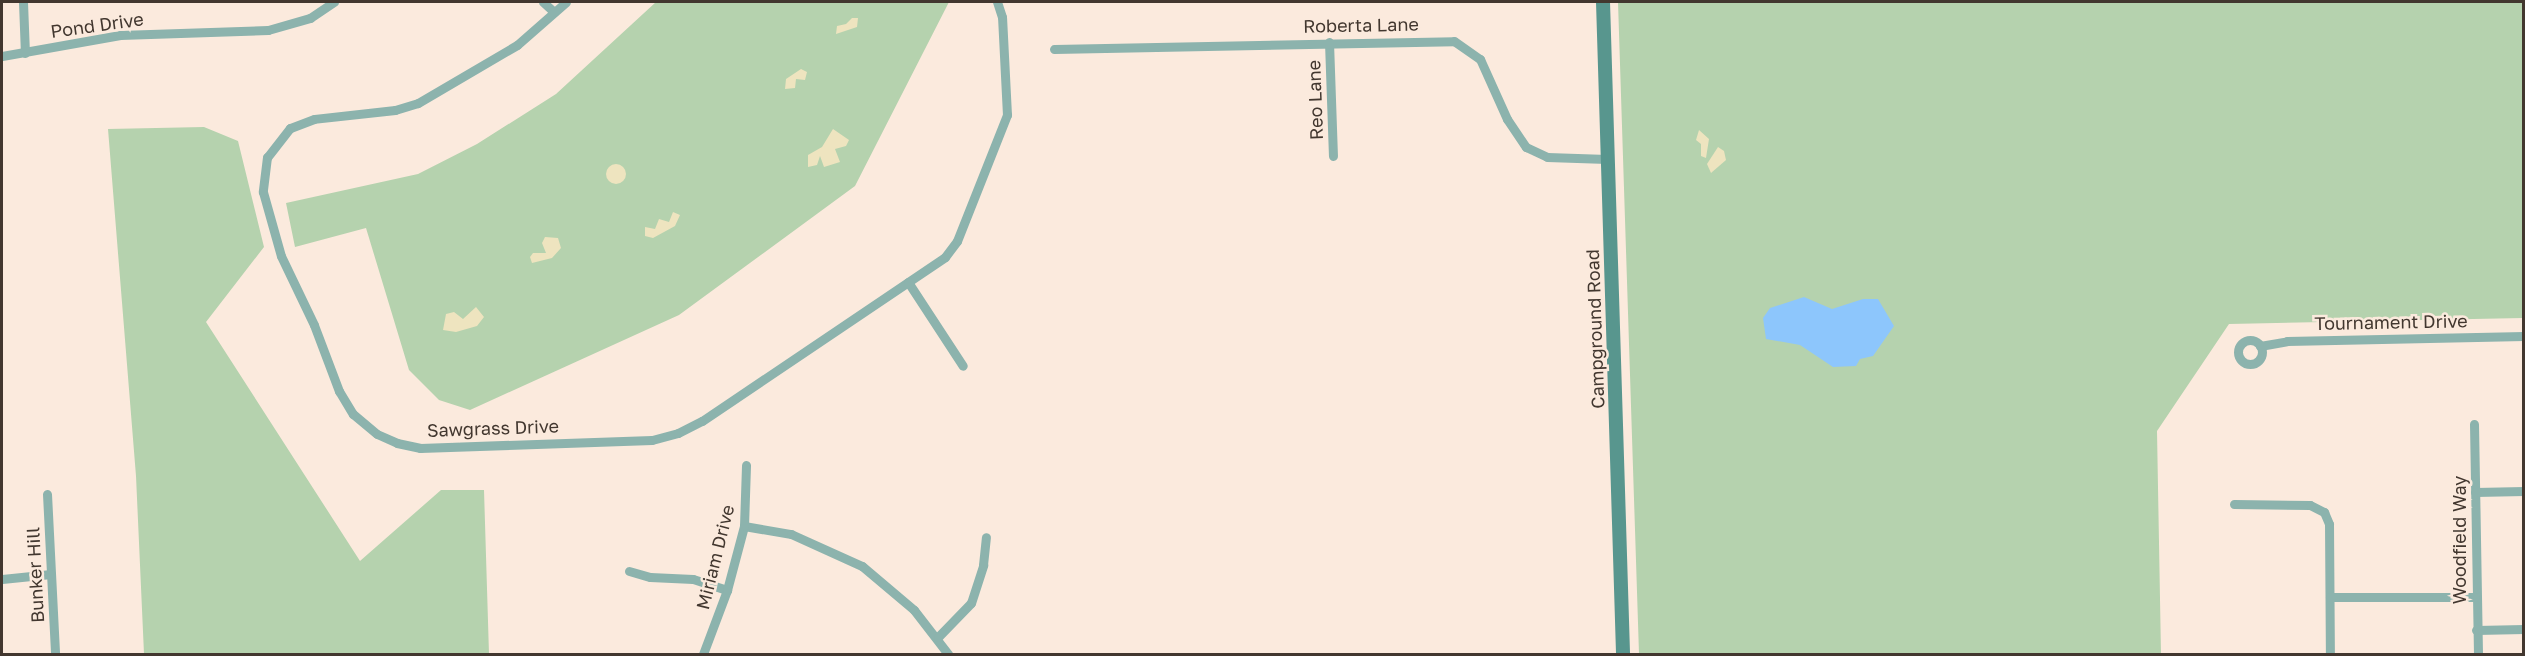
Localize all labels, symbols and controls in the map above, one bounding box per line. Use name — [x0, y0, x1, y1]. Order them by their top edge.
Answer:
street label: Pond Drive — [49, 8, 145, 42]
street label: Roberta Lane — [1303, 13, 1419, 37]
street label: Reo Lane — [1303, 60, 1327, 140]
street label: Campground Road — [1581, 249, 1609, 409]
street label: Tournament Drive — [2314, 310, 2468, 334]
street label: Sawgrass Drive — [427, 415, 559, 441]
street label: Woodfield Way — [2448, 476, 2470, 604]
street label: Miriam Drive — [692, 502, 738, 612]
street label: Bunker Hill — [22, 527, 48, 623]

